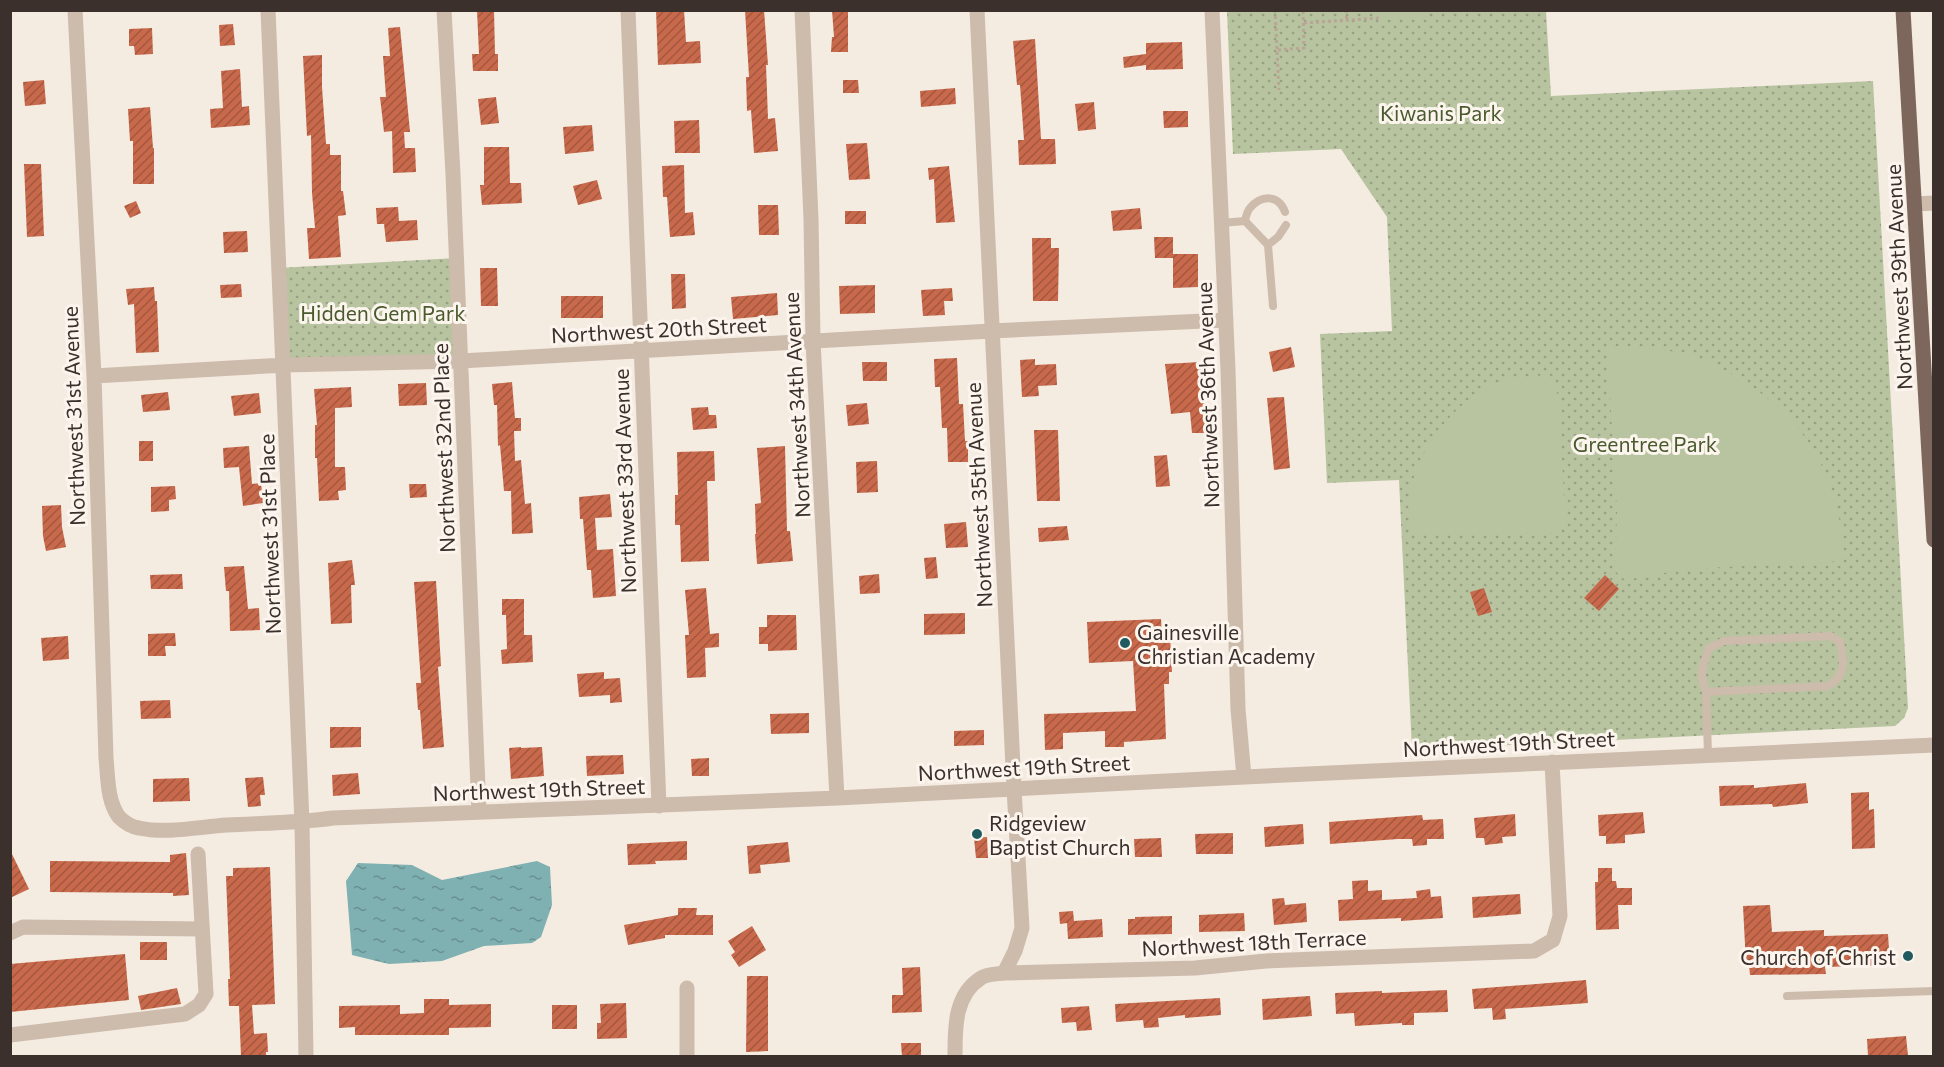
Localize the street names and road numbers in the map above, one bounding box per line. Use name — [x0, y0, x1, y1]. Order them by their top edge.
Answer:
street label: Northwest 39th Avenue — [1880, 163, 1916, 391]
street label: Northwest 36th Avenue — [1191, 282, 1223, 508]
street label: Northwest 34th Avenue — [778, 291, 814, 519]
street label: Northwest 31st Avenue — [57, 306, 89, 526]
street label: Northwest 20th Street — [550, 311, 768, 347]
street label: Northwest 32nd Place — [427, 343, 459, 553]
street label: Northwest 33rd Avenue — [608, 368, 640, 594]
street label: Northwest 35th Avenue — [960, 382, 996, 608]
street label: Northwest 31st Place — [253, 433, 285, 635]
street label: Northwest 19th Street — [1402, 725, 1616, 761]
street label: Northwest 19th Street — [917, 749, 1131, 785]
street label: Northwest 19th Street — [432, 773, 646, 805]
street label: Northwest 18th Terrace — [1141, 924, 1367, 960]

